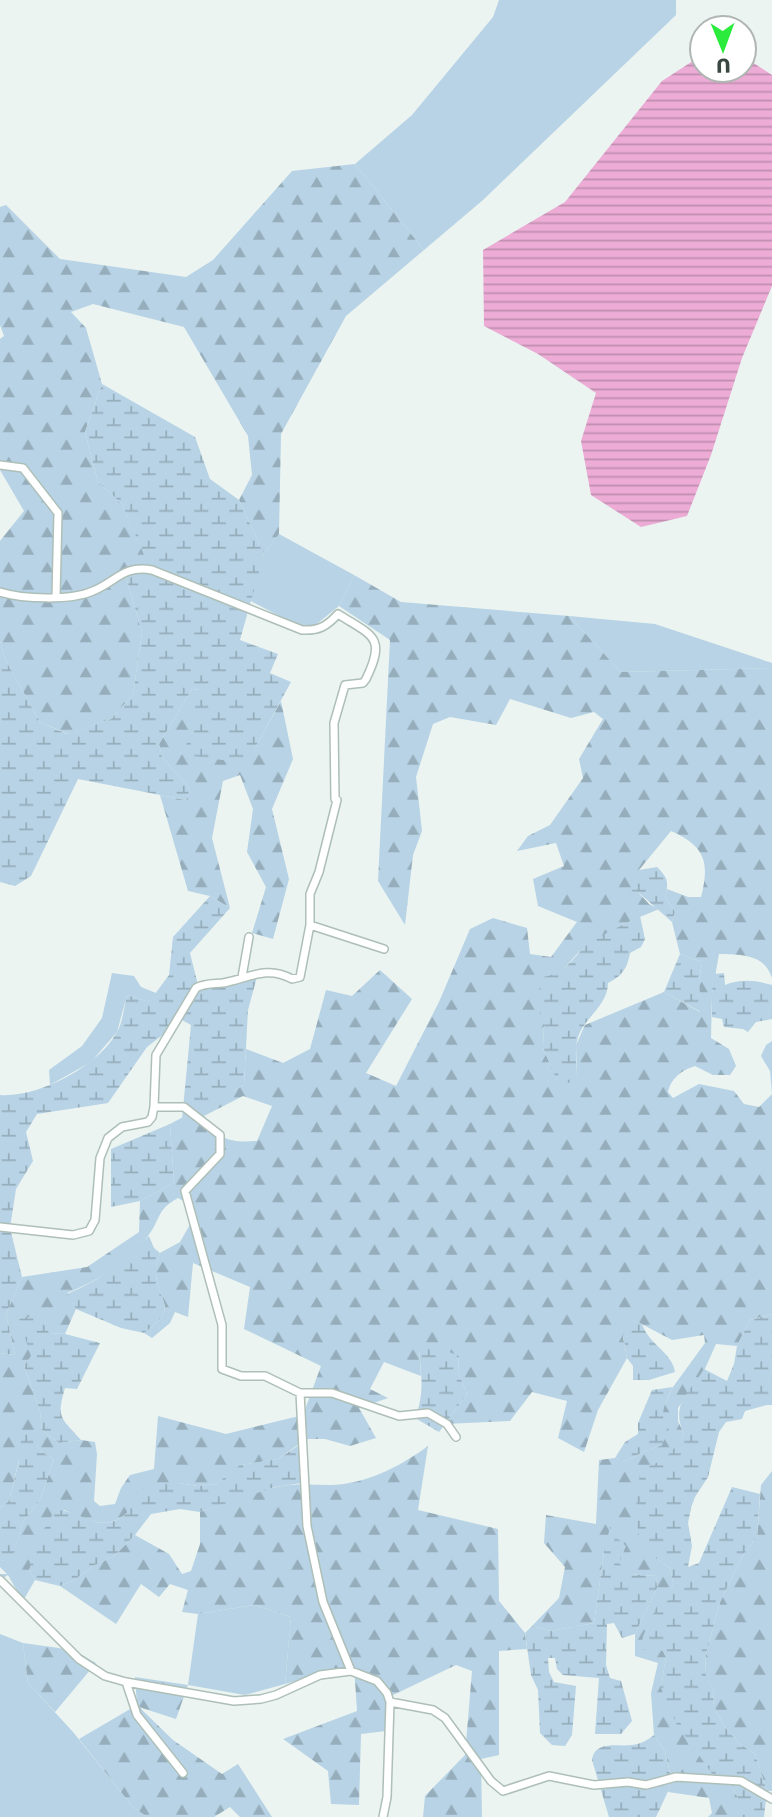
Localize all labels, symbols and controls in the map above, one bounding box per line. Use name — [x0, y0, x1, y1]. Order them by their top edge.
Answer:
north arrow — [688, 14, 758, 84]
text: U — [715, 55, 731, 77]

